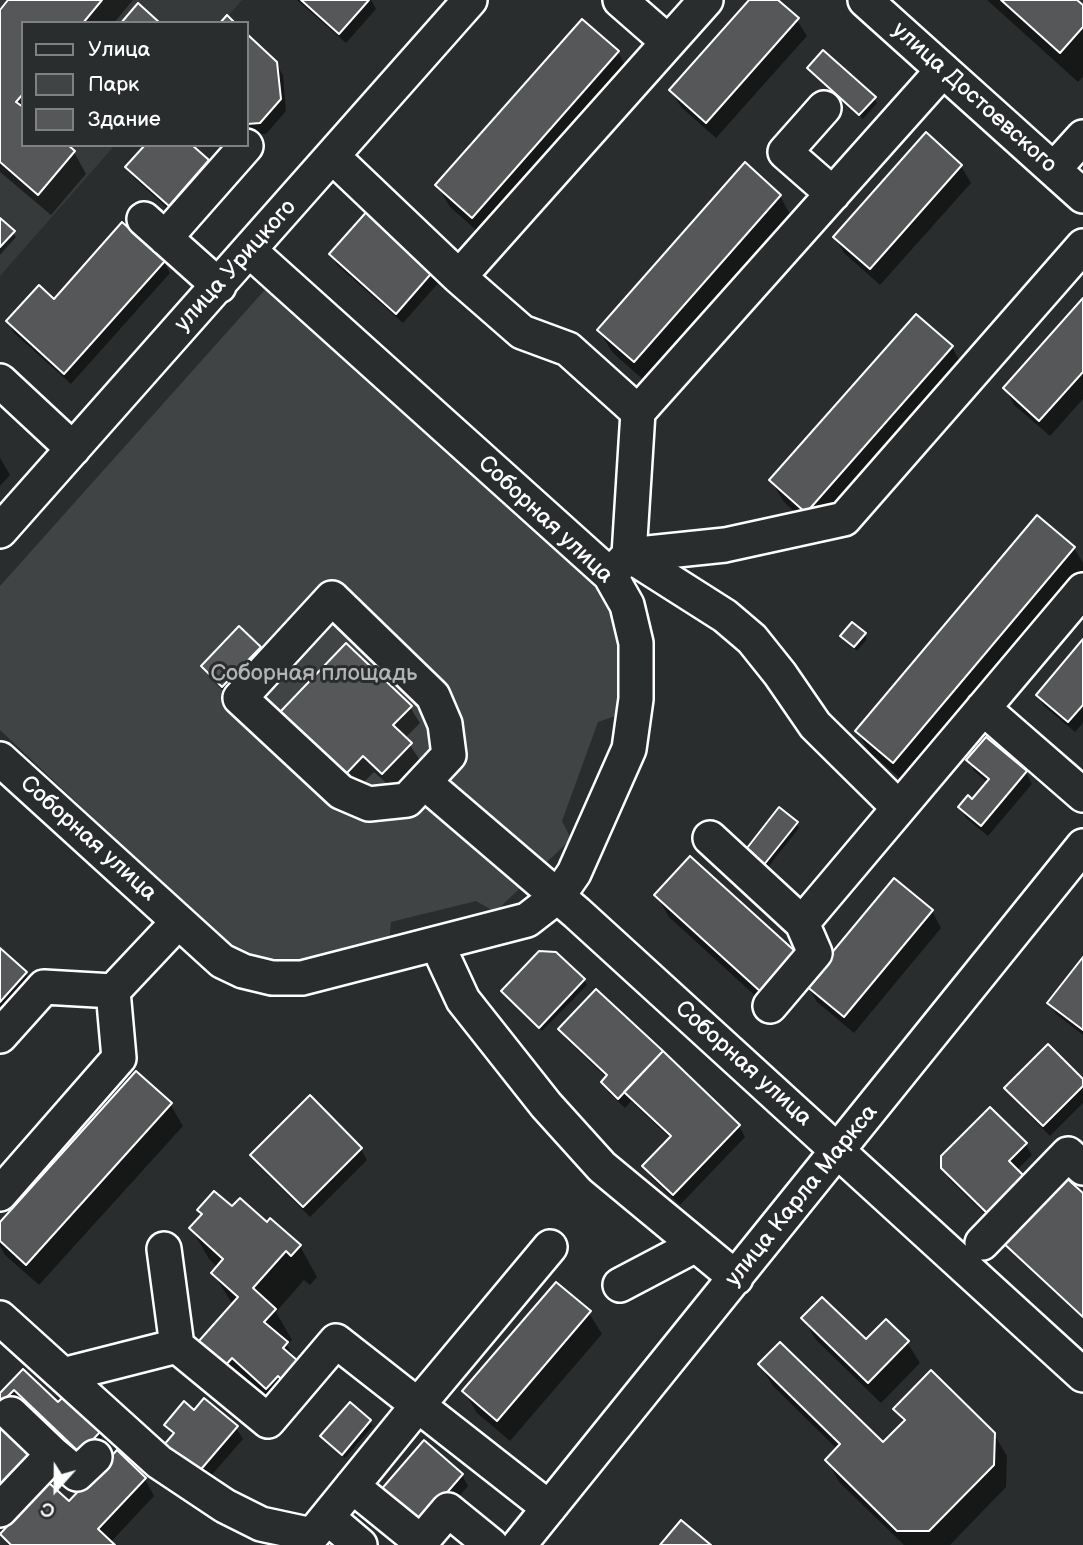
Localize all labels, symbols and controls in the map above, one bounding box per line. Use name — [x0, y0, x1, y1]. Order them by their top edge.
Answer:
street label: улица Достоевского — [886, 17, 1062, 179]
legend — [21, 21, 248, 147]
text: Улица — [88, 37, 150, 62]
text: Парк — [88, 72, 139, 97]
text: Здание — [88, 107, 161, 132]
street label: улица Урицкого — [169, 194, 303, 338]
street label: Соборная улица — [472, 450, 618, 590]
park label: Соборная площадь — [211, 660, 417, 688]
street label: Соборная улица — [14, 770, 162, 908]
street label: Соборная улица — [669, 995, 817, 1133]
street label: улица Карла Маркса — [720, 1099, 884, 1293]
north arrow — [21, 1454, 91, 1524]
text: С — [38, 1496, 59, 1522]

